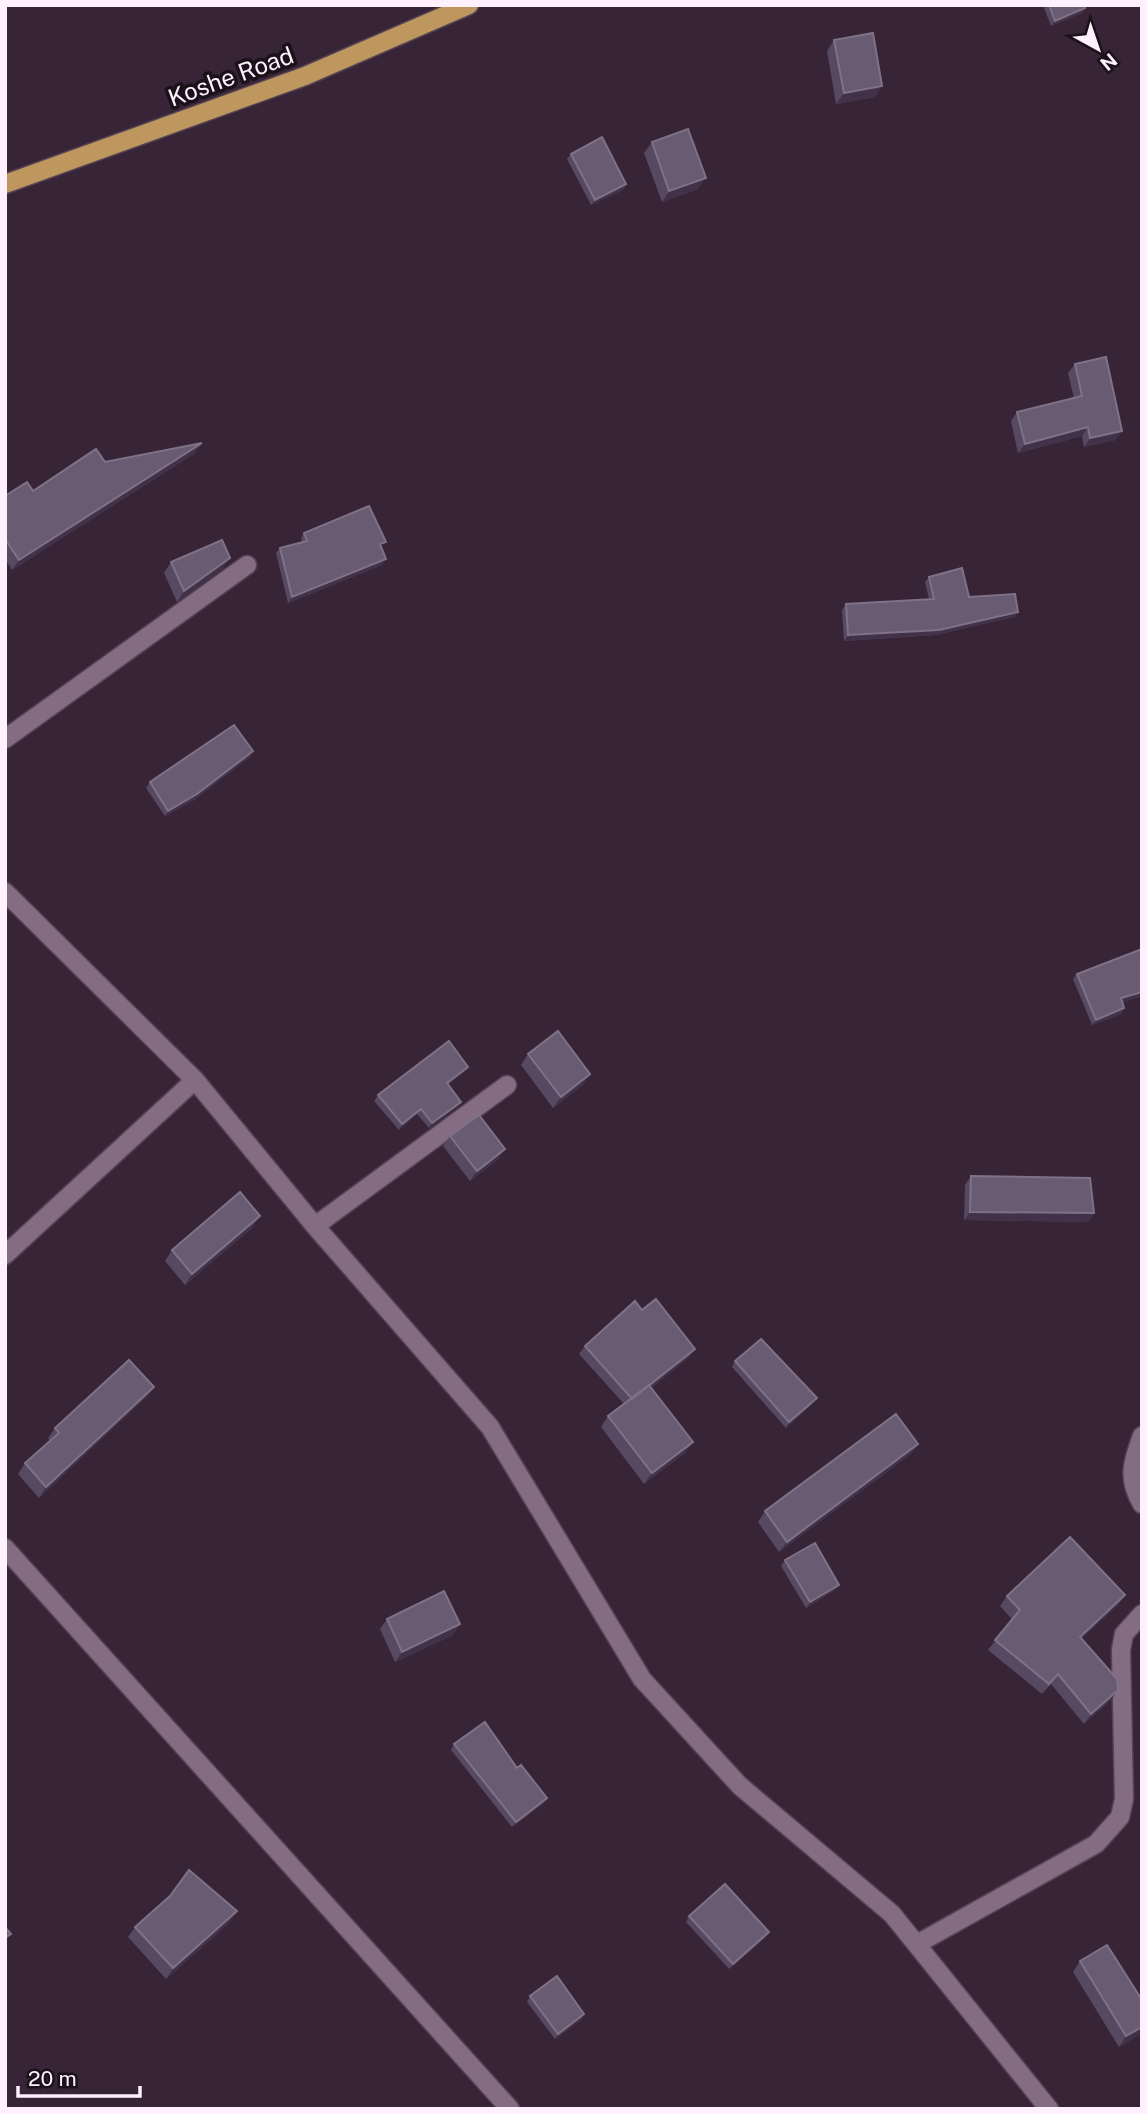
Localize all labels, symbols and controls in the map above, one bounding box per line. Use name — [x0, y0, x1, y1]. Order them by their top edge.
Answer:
north arrow — [1063, 14, 1133, 84]
street label: Koshe Road — [164, 40, 297, 112]
text: N — [1096, 49, 1122, 75]
scale bar — [18, 2054, 140, 2098]
text: 20 m — [28, 2066, 77, 2091]

